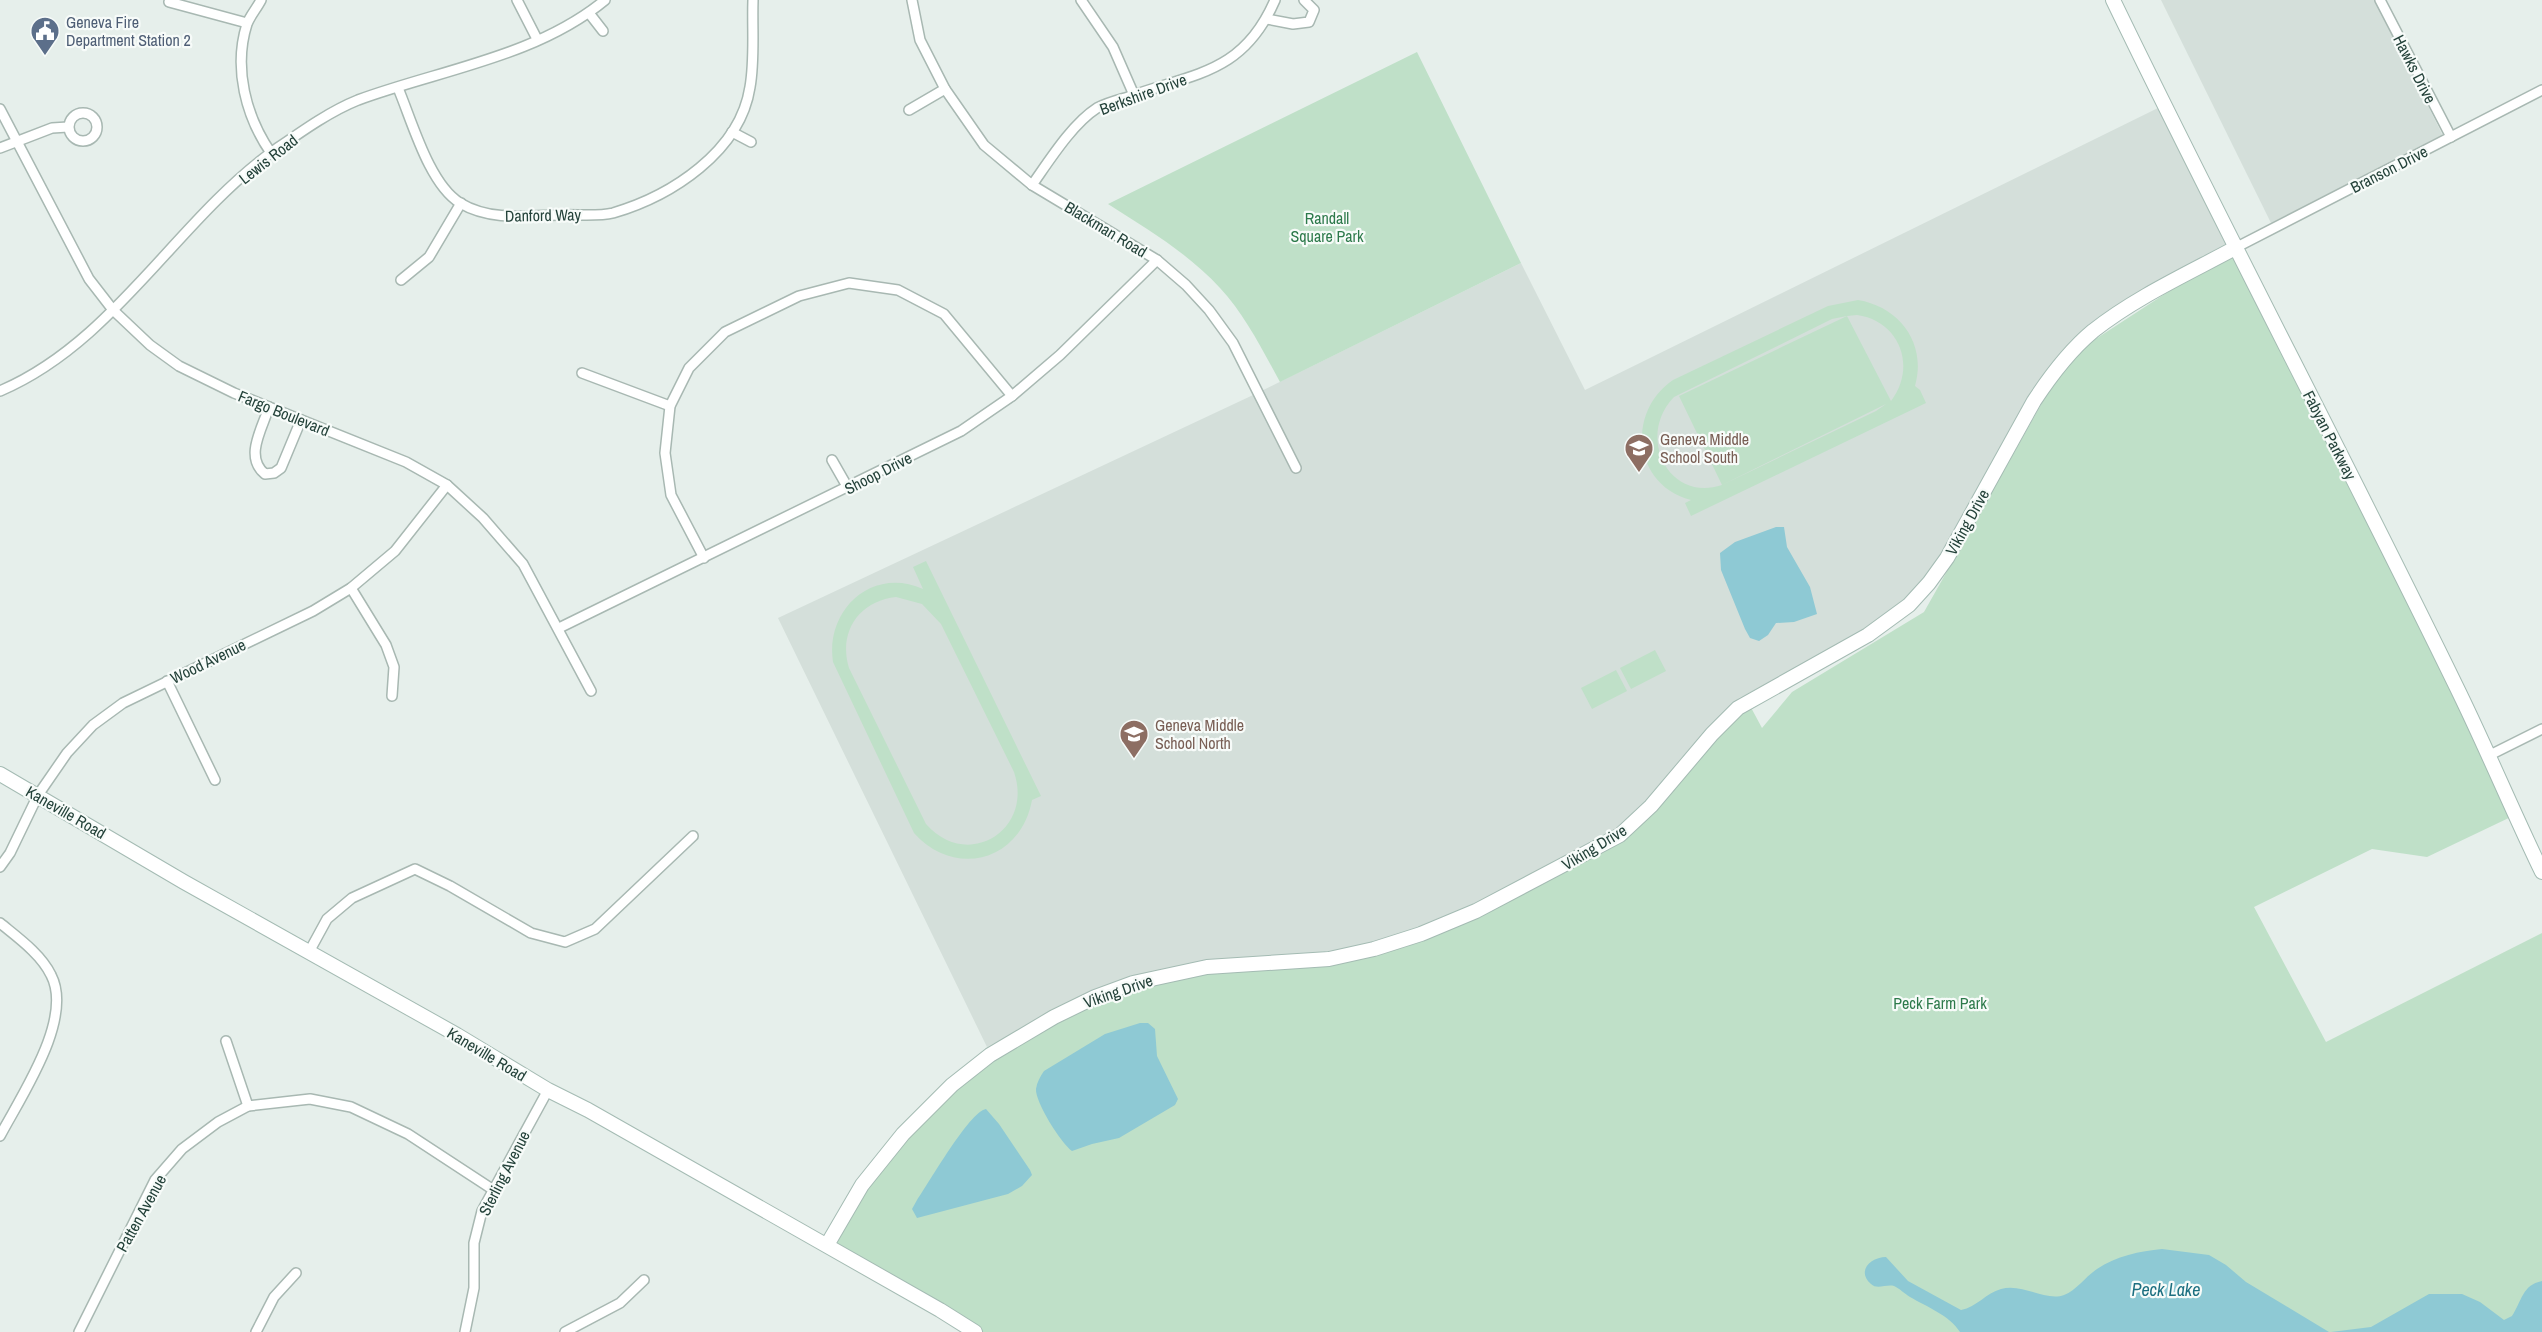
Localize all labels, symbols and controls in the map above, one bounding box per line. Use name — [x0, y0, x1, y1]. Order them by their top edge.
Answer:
place label: Geneva Fire Department Station 2 — [66, 11, 191, 51]
public building icon: Geneva Fire Department Station 2 — [29, 15, 61, 57]
street label: Hawks Drive — [2388, 31, 2442, 107]
street label: Berkshire Drive — [1096, 68, 1190, 120]
street label: Lewis Road — [234, 129, 302, 189]
street label: Branson Drive — [2347, 140, 2431, 198]
street label: Blackman Road — [1061, 196, 1151, 262]
street label: Danford Way — [505, 203, 582, 227]
park label: Randall Square Park — [1291, 207, 1364, 247]
street label: Fargo Boulevard — [235, 385, 333, 441]
street label: Fabyan Parkway — [2298, 387, 2362, 484]
place label: Geneva Middle School South — [1660, 428, 1749, 468]
school or university icon: Geneva Middle School South — [1623, 432, 1655, 474]
street label: Shoop Drive — [841, 447, 915, 499]
street label: Viking Drive — [1940, 485, 1994, 559]
street label: Wood Avenue — [167, 633, 249, 689]
place label: Geneva Middle School North — [1155, 714, 1244, 754]
school or university icon: Geneva Middle School North — [1118, 718, 1150, 760]
street label: Kaneville Road — [22, 780, 110, 844]
street label: Viking Drive — [1557, 819, 1631, 875]
street label: Viking Drive — [1080, 969, 1156, 1013]
park label: Peck Farm Park — [1893, 992, 1987, 1014]
street label: Kaneville Road — [443, 1022, 531, 1086]
street label: Sterling Avenue — [473, 1127, 535, 1219]
street label: Patten Avenue — [111, 1170, 171, 1256]
water label: Peck Lake — [2132, 1277, 2200, 1302]

